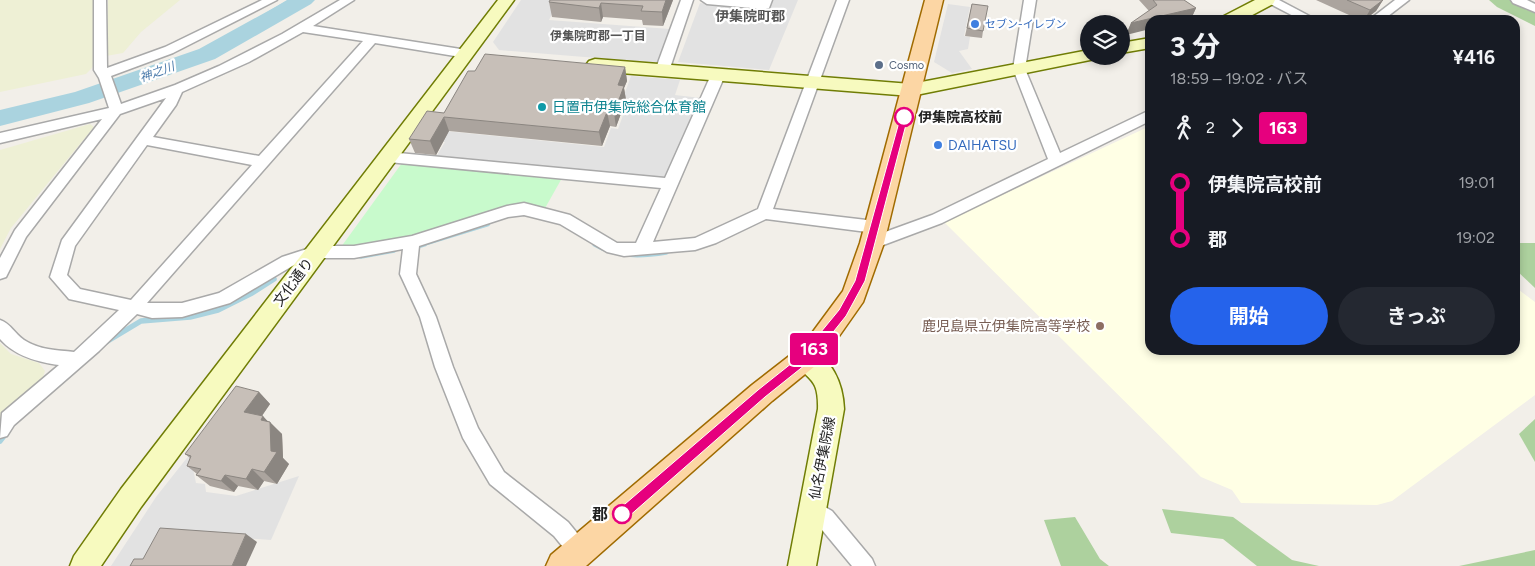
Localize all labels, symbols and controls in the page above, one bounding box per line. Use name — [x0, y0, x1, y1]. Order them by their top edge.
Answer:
district label: 伊集院町郡 — [715, 8, 785, 25]
map controls — [1080, 15, 1130, 65]
button: layers — [1080, 15, 1130, 65]
marker: セブン-イレブン — [969, 18, 981, 30]
place label: セブン-イレブン — [985, 18, 1067, 31]
district label: 伊集院町郡一丁目 — [550, 29, 646, 43]
text: 3 分 — [1170, 29, 1220, 63]
text: ¥416 — [1453, 46, 1495, 69]
water label: 神之川 — [138, 59, 178, 85]
marker: Cosmo — [873, 59, 885, 71]
place label: Cosmo — [889, 59, 924, 72]
text: 18:59 – 19:02 · バス — [1170, 69, 1308, 88]
place label: 日置市伊集院総合体育館 — [552, 99, 706, 116]
marker: 日置市伊集院総合体育館 — [536, 101, 548, 113]
marker: 伊集院高校前 — [894, 107, 914, 127]
place label: 伊集院高校前 — [918, 109, 1002, 126]
icon: walk — [1170, 114, 1198, 142]
icon: forward — [1223, 114, 1251, 142]
text: 163 — [1269, 117, 1297, 139]
text: 2 — [1206, 118, 1215, 137]
place label: DAIHATSU — [948, 137, 1017, 154]
marker: DAIHATSU — [932, 139, 944, 151]
text: 伊集院高校前 — [1208, 173, 1322, 196]
text: 19:01 — [1458, 173, 1495, 192]
text: 郡 — [1208, 228, 1227, 251]
text: 19:02 — [1456, 228, 1495, 247]
street label: 文化通り — [270, 255, 317, 310]
button: 開始 — [1170, 287, 1328, 345]
button: きっぷ — [1338, 287, 1495, 345]
place label: 鹿児島県立伊集院高等学校 — [922, 318, 1090, 335]
marker: 鹿児島県立伊集院高等学校 — [1094, 320, 1106, 332]
line badge: 163 — [785, 333, 843, 365]
text: 163 — [800, 338, 828, 360]
street label: 仙名伊集院線 — [806, 415, 839, 501]
marker: 郡 — [612, 504, 632, 524]
place label: 郡 — [592, 505, 608, 524]

